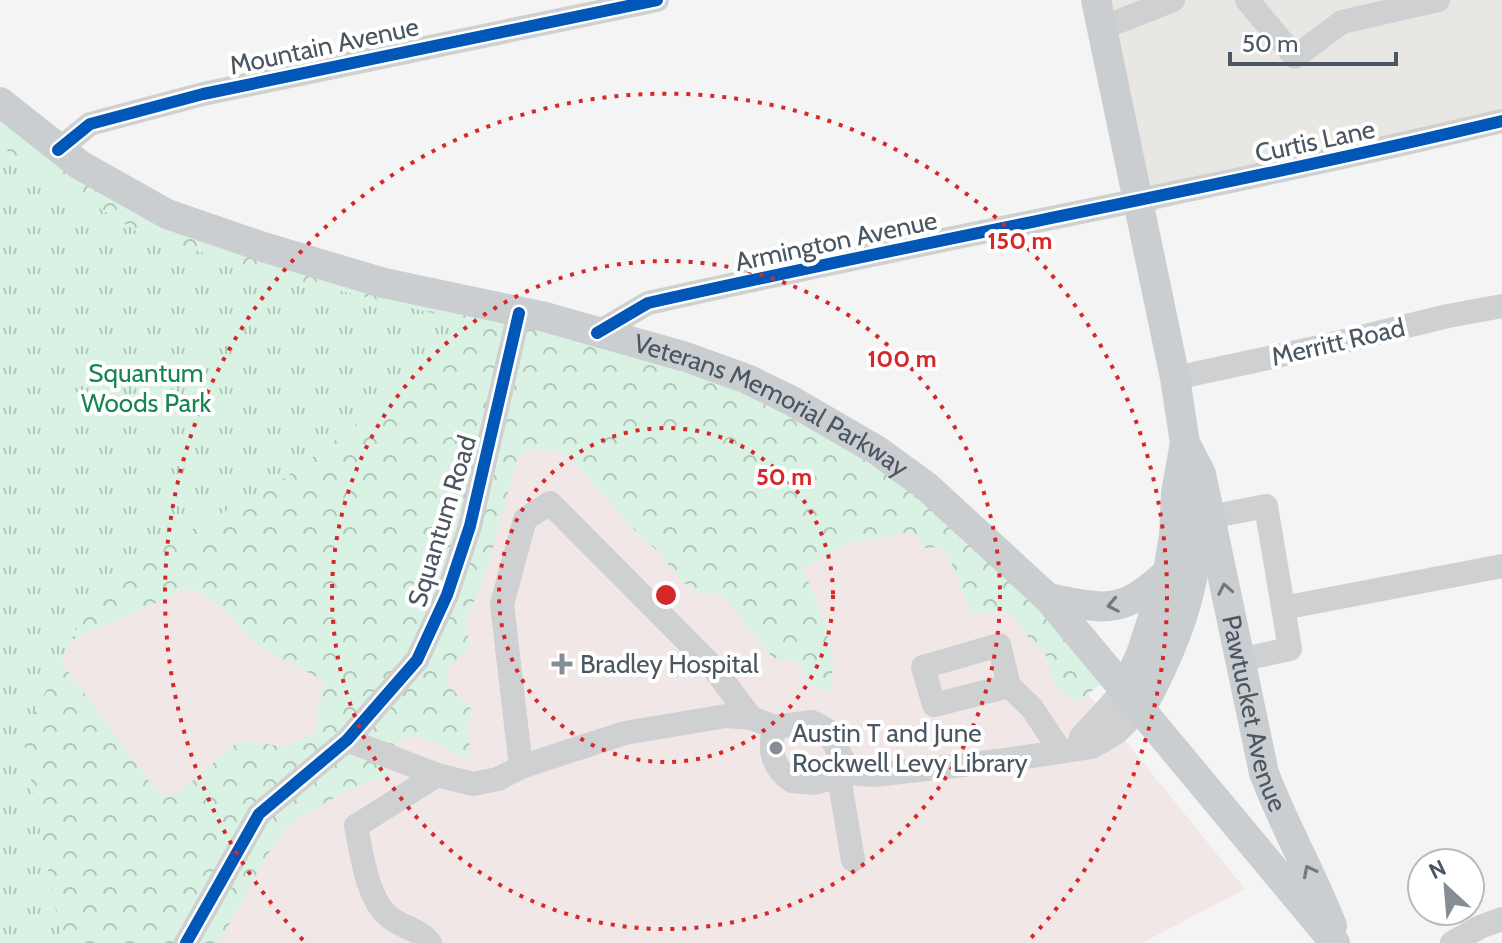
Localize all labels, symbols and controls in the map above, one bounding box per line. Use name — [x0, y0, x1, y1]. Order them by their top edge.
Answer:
street label: Mountain Avenue — [226, 10, 422, 82]
scale bar — [1230, 16, 1396, 66]
text: 50 m — [1242, 29, 1298, 58]
street label: Curtis Lane — [1252, 113, 1378, 169]
street label: Armington Avenue — [732, 204, 940, 278]
text: 150 m — [988, 226, 1052, 255]
street label: Merritt Road — [1268, 311, 1408, 373]
street label: Veterans Memorial Parkway — [630, 327, 915, 484]
text: 100 m — [867, 344, 937, 373]
park label: Squantum Woods Park — [81, 357, 211, 419]
street label: Squantum Road — [401, 431, 483, 611]
text: 50 m — [756, 462, 812, 491]
centre of rings — [652, 581, 680, 609]
one-way arrow — [1218, 582, 1235, 595]
one-way arrow — [1106, 596, 1119, 613]
street label: Pawtucket Avenue — [1215, 612, 1294, 817]
place label: Bradley Hospital — [580, 648, 759, 680]
marker: Bradley Hospital — [551, 653, 573, 675]
place label: Austin T and June Rockwell Levy Library — [792, 717, 1028, 779]
marker: Austin T and June Rockwell Levy Library — [767, 739, 785, 757]
north arrow — [1406, 847, 1486, 927]
text: N — [1425, 854, 1450, 885]
one-way arrow — [1303, 865, 1318, 879]

